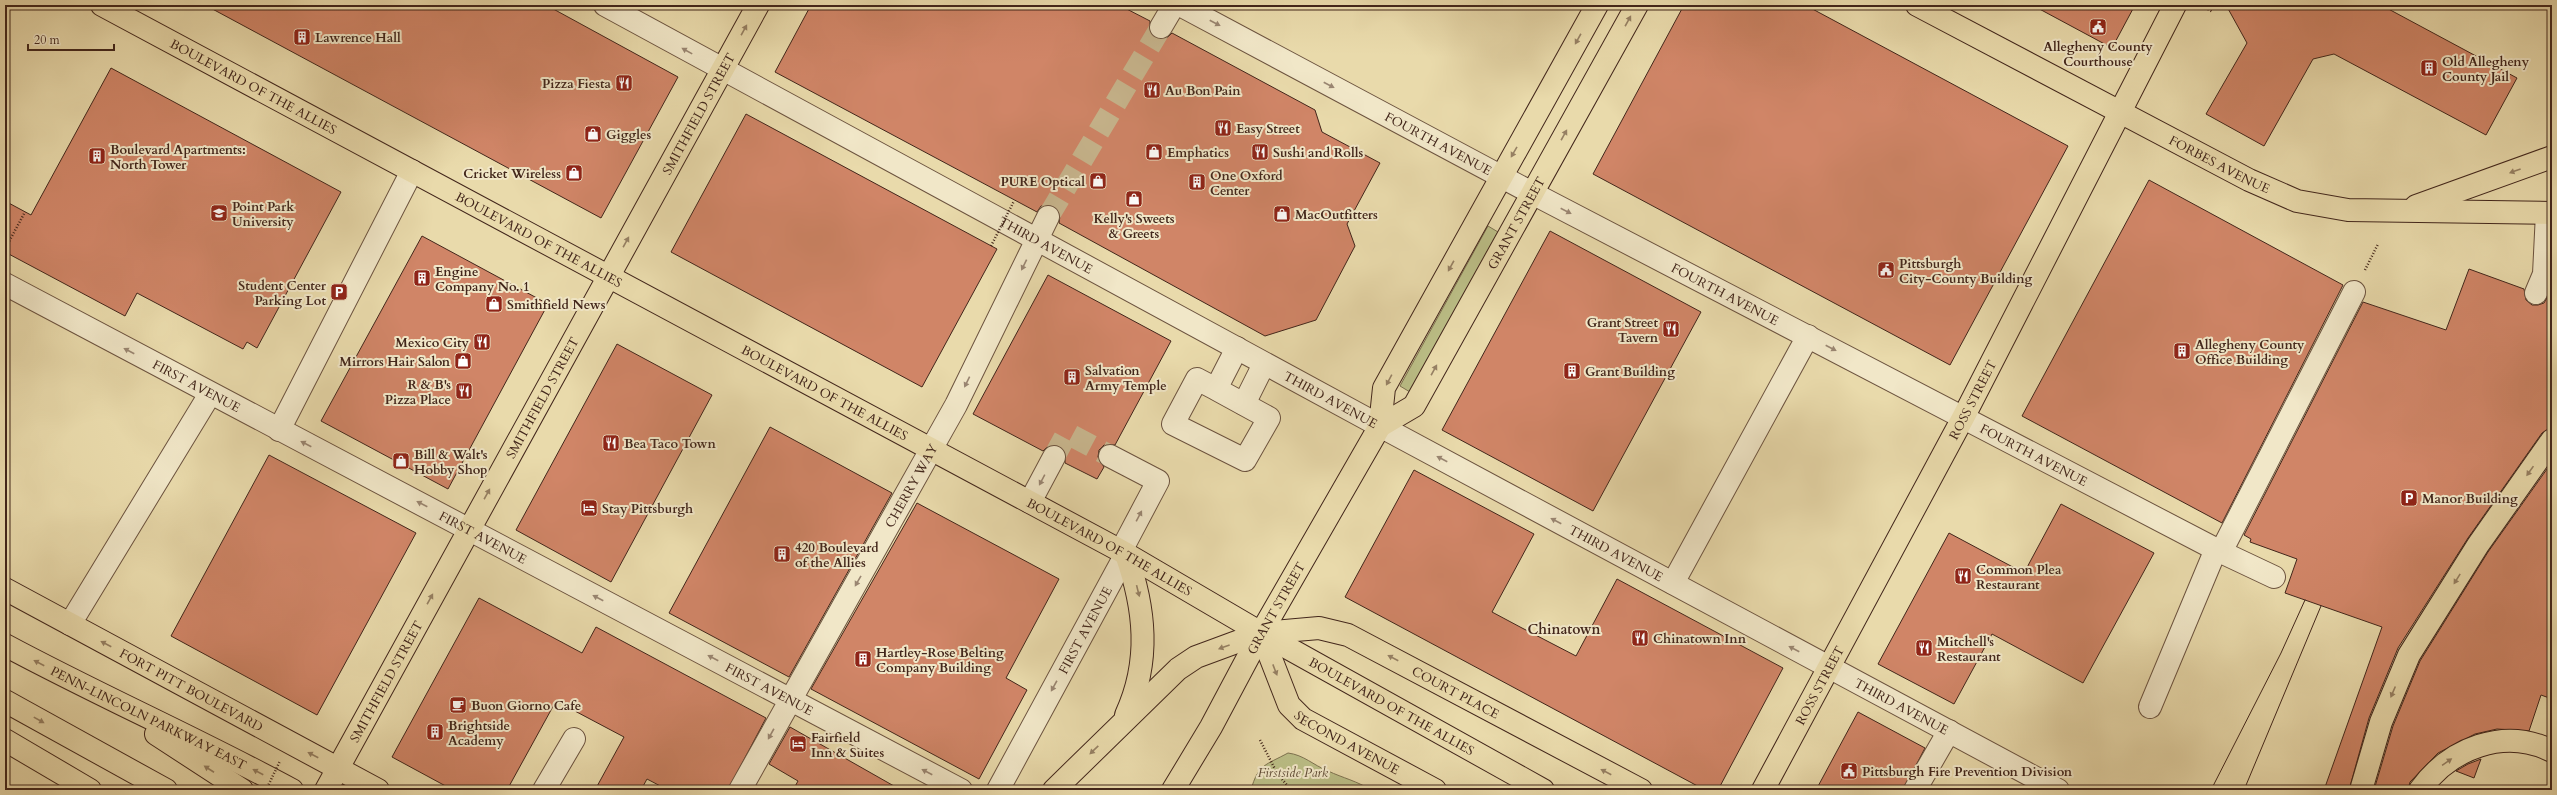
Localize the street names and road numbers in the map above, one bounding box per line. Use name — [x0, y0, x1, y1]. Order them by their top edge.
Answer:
street label: BOULEVARD OF THE ALLIES — [167, 35, 340, 139]
street label: SMITHFIELD STREET — [658, 50, 740, 178]
street label: FOURTH AVENUE — [1381, 108, 1495, 180]
street label: FORBES AVENUE — [2166, 131, 2273, 198]
street label: GRANT STREET — [1484, 173, 1550, 273]
street label: BOULEVARD OF THE ALLIES — [452, 188, 625, 292]
street label: THIRD AVENUE — [995, 213, 1096, 278]
street label: FOURTH AVENUE — [1668, 259, 1782, 330]
street label: SMITHFIELD STREET — [502, 334, 584, 462]
street label: BOULEVARD OF THE ALLIES — [738, 341, 911, 445]
street label: FIRST AVENUE — [149, 356, 243, 417]
street label: ROSS STREET — [1945, 357, 2001, 443]
street label: THIRD AVENUE — [1280, 367, 1381, 433]
street label: FOURTH AVENUE — [1977, 420, 2090, 491]
street label: CHERRY WAY — [881, 441, 942, 531]
street label: BOULEVARD OF THE ALLIES — [1023, 494, 1195, 601]
street label: FIRST AVENUE — [436, 507, 530, 569]
street label: THIRD AVENUE — [1565, 521, 1666, 586]
street label: GRANT STREET — [1243, 559, 1310, 658]
street label: FIRST AVENUE — [1055, 584, 1117, 677]
street label: SMITHFIELD STREET — [346, 617, 428, 746]
street label: ROSS STREET — [1792, 642, 1849, 728]
street label: FORT PITT BOULEVARD — [116, 644, 266, 736]
street label: BOULEVARD OF THE ALLIES — [1305, 653, 1477, 760]
street label: FIRST AVENUE — [722, 659, 816, 720]
street label: PENN-LINCOLN PARKWAY EAST — [47, 662, 250, 775]
street label: COURT PLACE — [1408, 662, 1502, 723]
street label: THIRD AVENUE — [1851, 674, 1951, 740]
street label: SECOND AVENUE — [1290, 707, 1403, 779]

